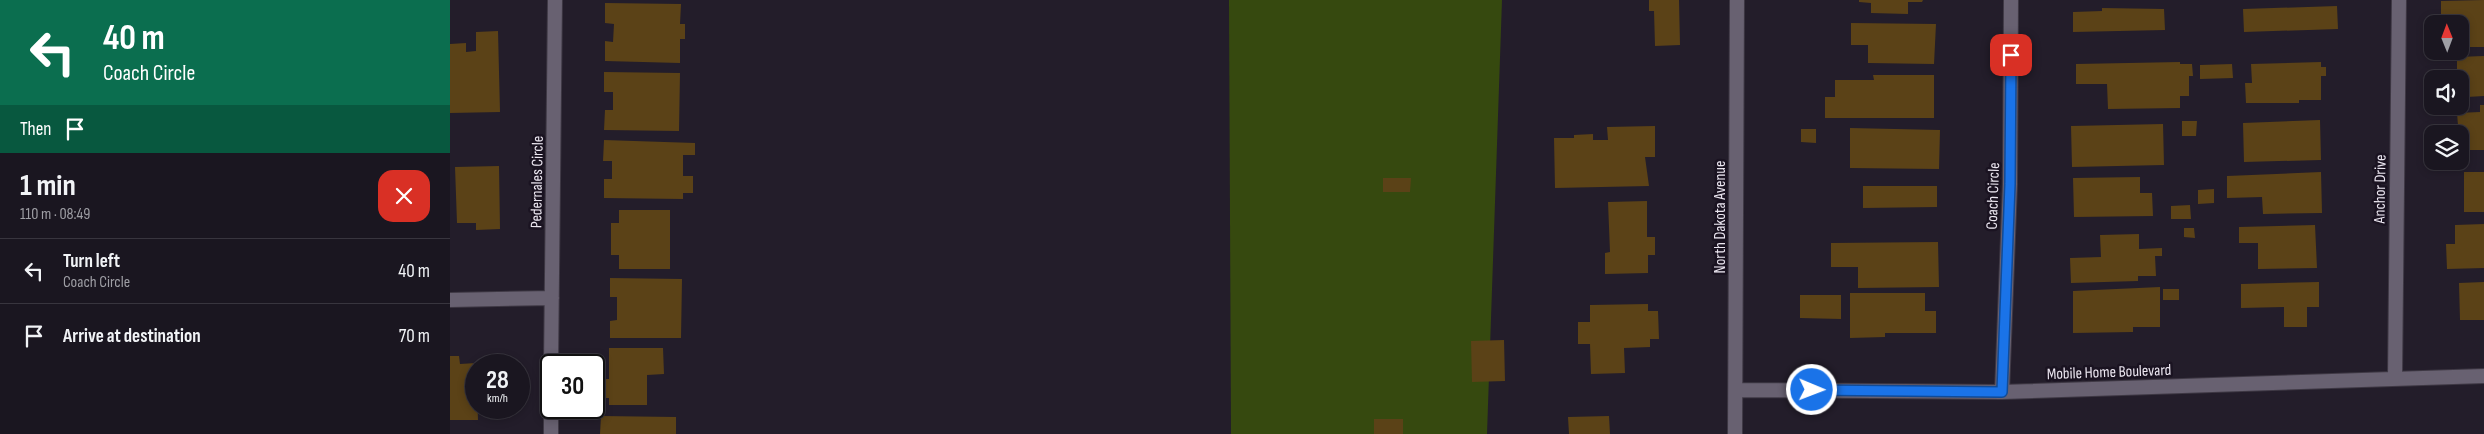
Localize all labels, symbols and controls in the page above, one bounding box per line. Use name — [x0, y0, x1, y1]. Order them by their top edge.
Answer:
north arrow — [2424, 15, 2469, 60]
map controls — [2424, 15, 2469, 170]
text: 40 m — [103, 17, 165, 60]
icon: left — [20, 20, 85, 85]
pin — [1990, 34, 2032, 76]
icon: arrive — [1997, 41, 2025, 69]
text: Coach Circle — [103, 60, 195, 87]
button: sound — [2424, 70, 2469, 115]
icon: arrive — [61, 115, 89, 143]
text: Then — [20, 118, 51, 141]
button: layers — [2424, 125, 2469, 170]
street label: Pedernales Circle — [527, 136, 548, 228]
street label: Anchor Drive — [2370, 154, 2391, 225]
street label: North Dakota Avenue — [1711, 161, 1730, 273]
street label: Coach Circle — [1983, 162, 2004, 230]
text: 1 min — [20, 168, 76, 204]
button: close — [378, 170, 430, 222]
text: 110 m · 08:49 — [20, 205, 90, 224]
text: Turn left — [63, 250, 120, 273]
icon: left — [20, 257, 48, 285]
text: 40 m — [398, 260, 430, 283]
text: Coach Circle — [63, 273, 130, 292]
icon: arrive — [20, 322, 48, 350]
text: Arrive at destination — [63, 325, 201, 348]
text: 70 m — [399, 325, 430, 348]
speed limit sign: 30 — [540, 354, 605, 419]
street label: Mobile Home Boulevard — [2046, 361, 2172, 384]
position arrow — [1785, 363, 1837, 415]
text: 28 — [486, 365, 509, 396]
text: km/h — [487, 391, 508, 406]

